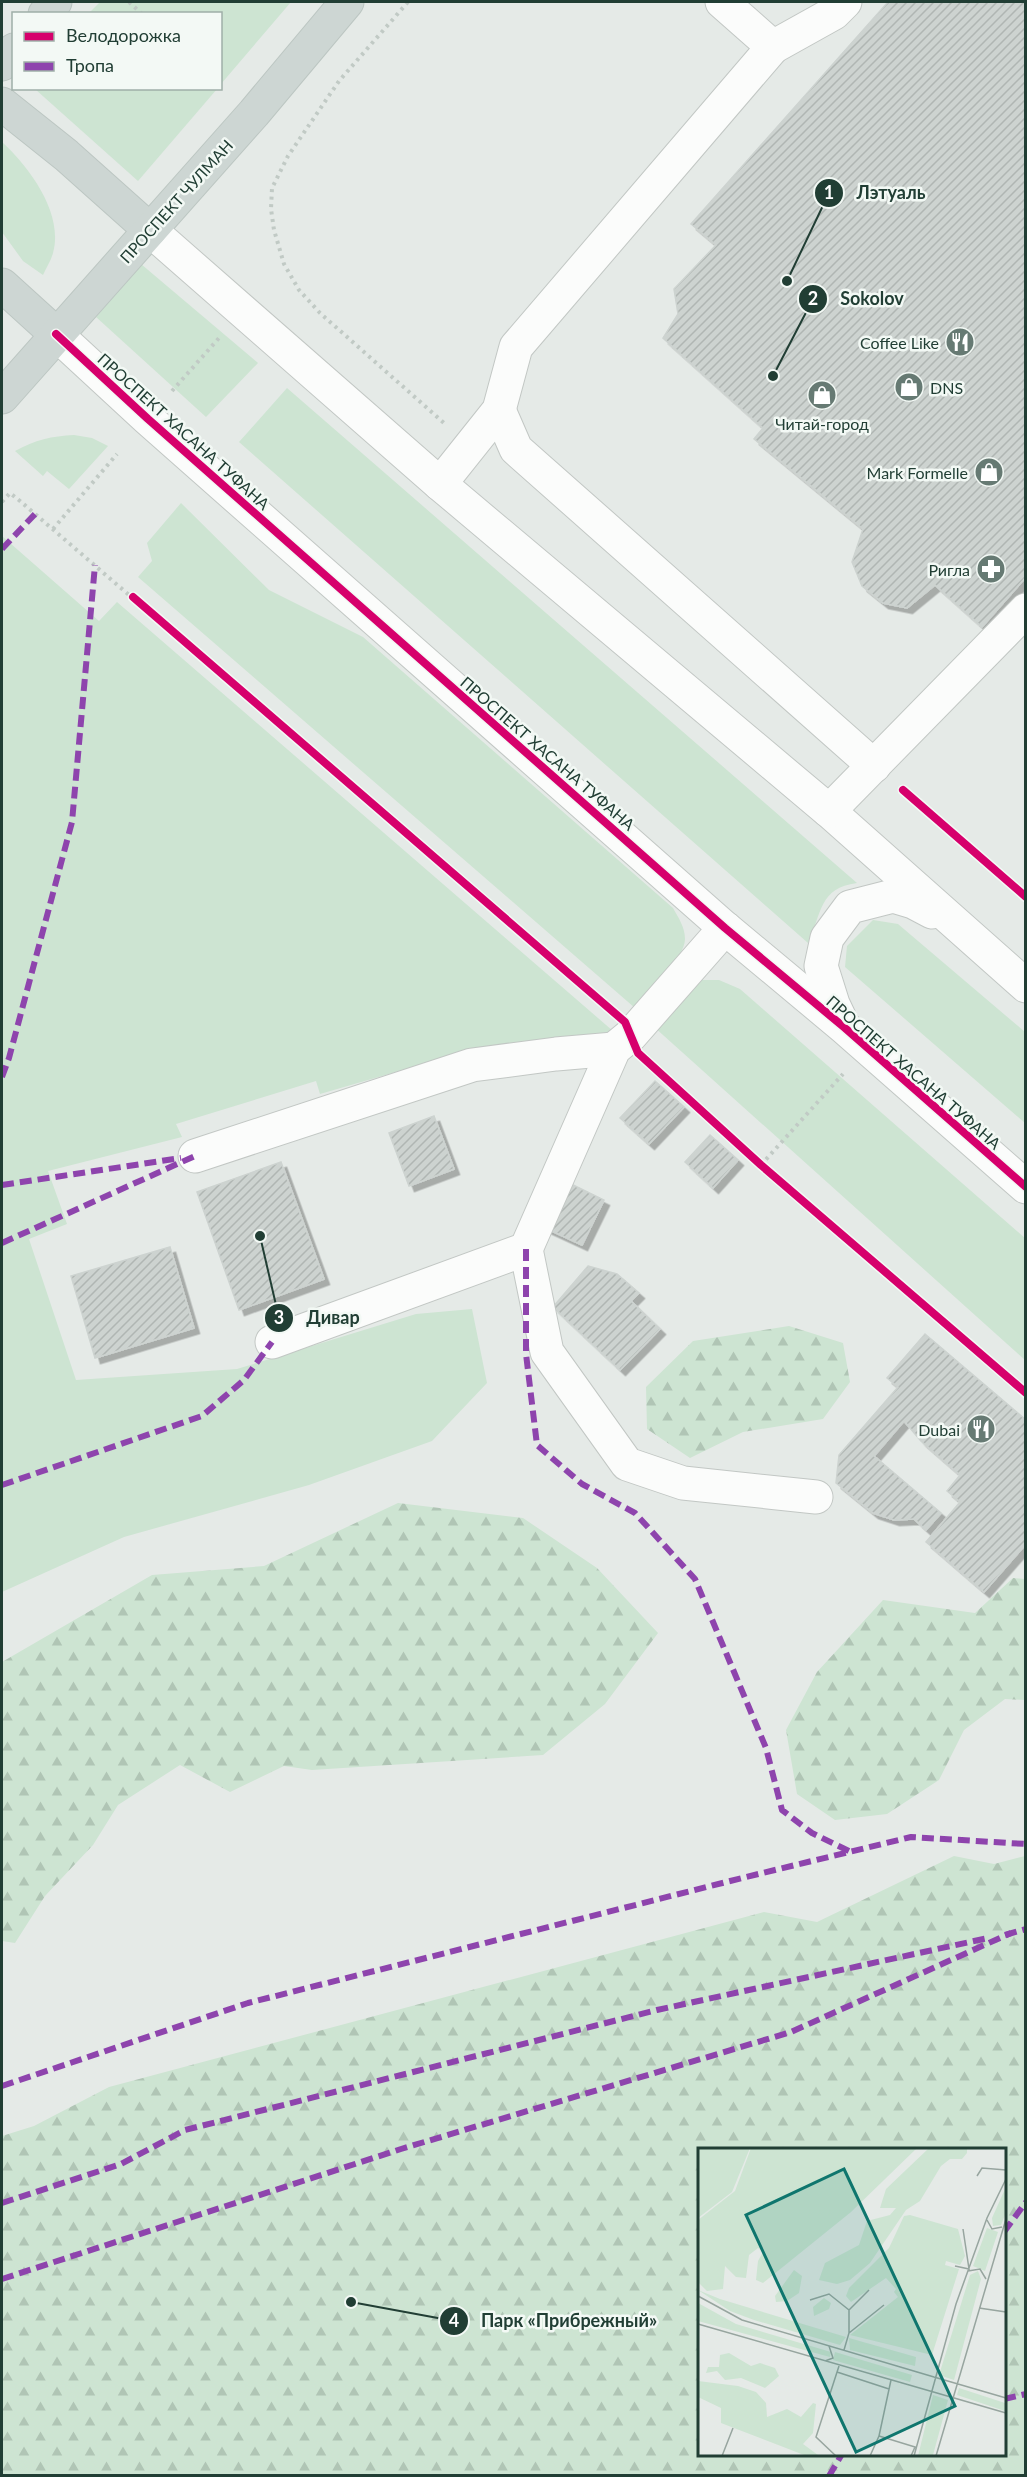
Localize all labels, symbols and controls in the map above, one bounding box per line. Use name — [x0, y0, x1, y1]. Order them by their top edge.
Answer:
legend — [12, 12, 222, 90]
text: Велодорожка — [66, 24, 181, 46]
text: Тропа — [66, 54, 114, 76]
street label: ПРОСПЕКТ ЧУЛМАН — [116, 135, 236, 267]
callout: Лэтуаль — [814, 175, 937, 211]
text: 1 — [824, 181, 834, 203]
text: Лэтуаль — [856, 181, 926, 203]
callout: Sokolov — [798, 281, 916, 317]
text: 2 — [808, 287, 818, 309]
text: Sokolov — [840, 287, 904, 309]
restaurant icon: Coffee Like — [944, 326, 976, 358]
place label: Coffee Like — [860, 333, 939, 352]
street label: ПРОСПЕКТ ХАСАНА ТУФАНА — [94, 349, 274, 513]
shop icon: DNS — [893, 371, 925, 403]
place label: DNS — [930, 378, 963, 397]
shop icon: Читай-город — [806, 379, 838, 411]
place label: Читай-город — [775, 414, 869, 433]
shop icon: Mark Formelle — [973, 456, 1005, 488]
place label: Mark Formelle — [867, 463, 968, 482]
pharmacy icon: Ригла — [975, 553, 1007, 585]
place label: Ригла — [928, 560, 970, 579]
street label: ПРОСПЕКТ ХАСАНА ТУФАНА — [457, 672, 639, 834]
street label: ПРОСПЕКТ ХАСАНА ТУФАНА — [823, 991, 1005, 1153]
callout: Дивар — [264, 1300, 372, 1336]
text: 3 — [274, 1306, 284, 1328]
text: Дивар — [306, 1306, 360, 1328]
restaurant icon: Dubai — [965, 1413, 997, 1445]
place label: Dubai — [918, 1420, 960, 1439]
inset map — [698, 2148, 1006, 2456]
callout: Парк «Прибрежный» — [439, 2303, 669, 2339]
text: 4 — [449, 2309, 459, 2331]
text: Парк «Прибрежный» — [481, 2309, 657, 2331]

